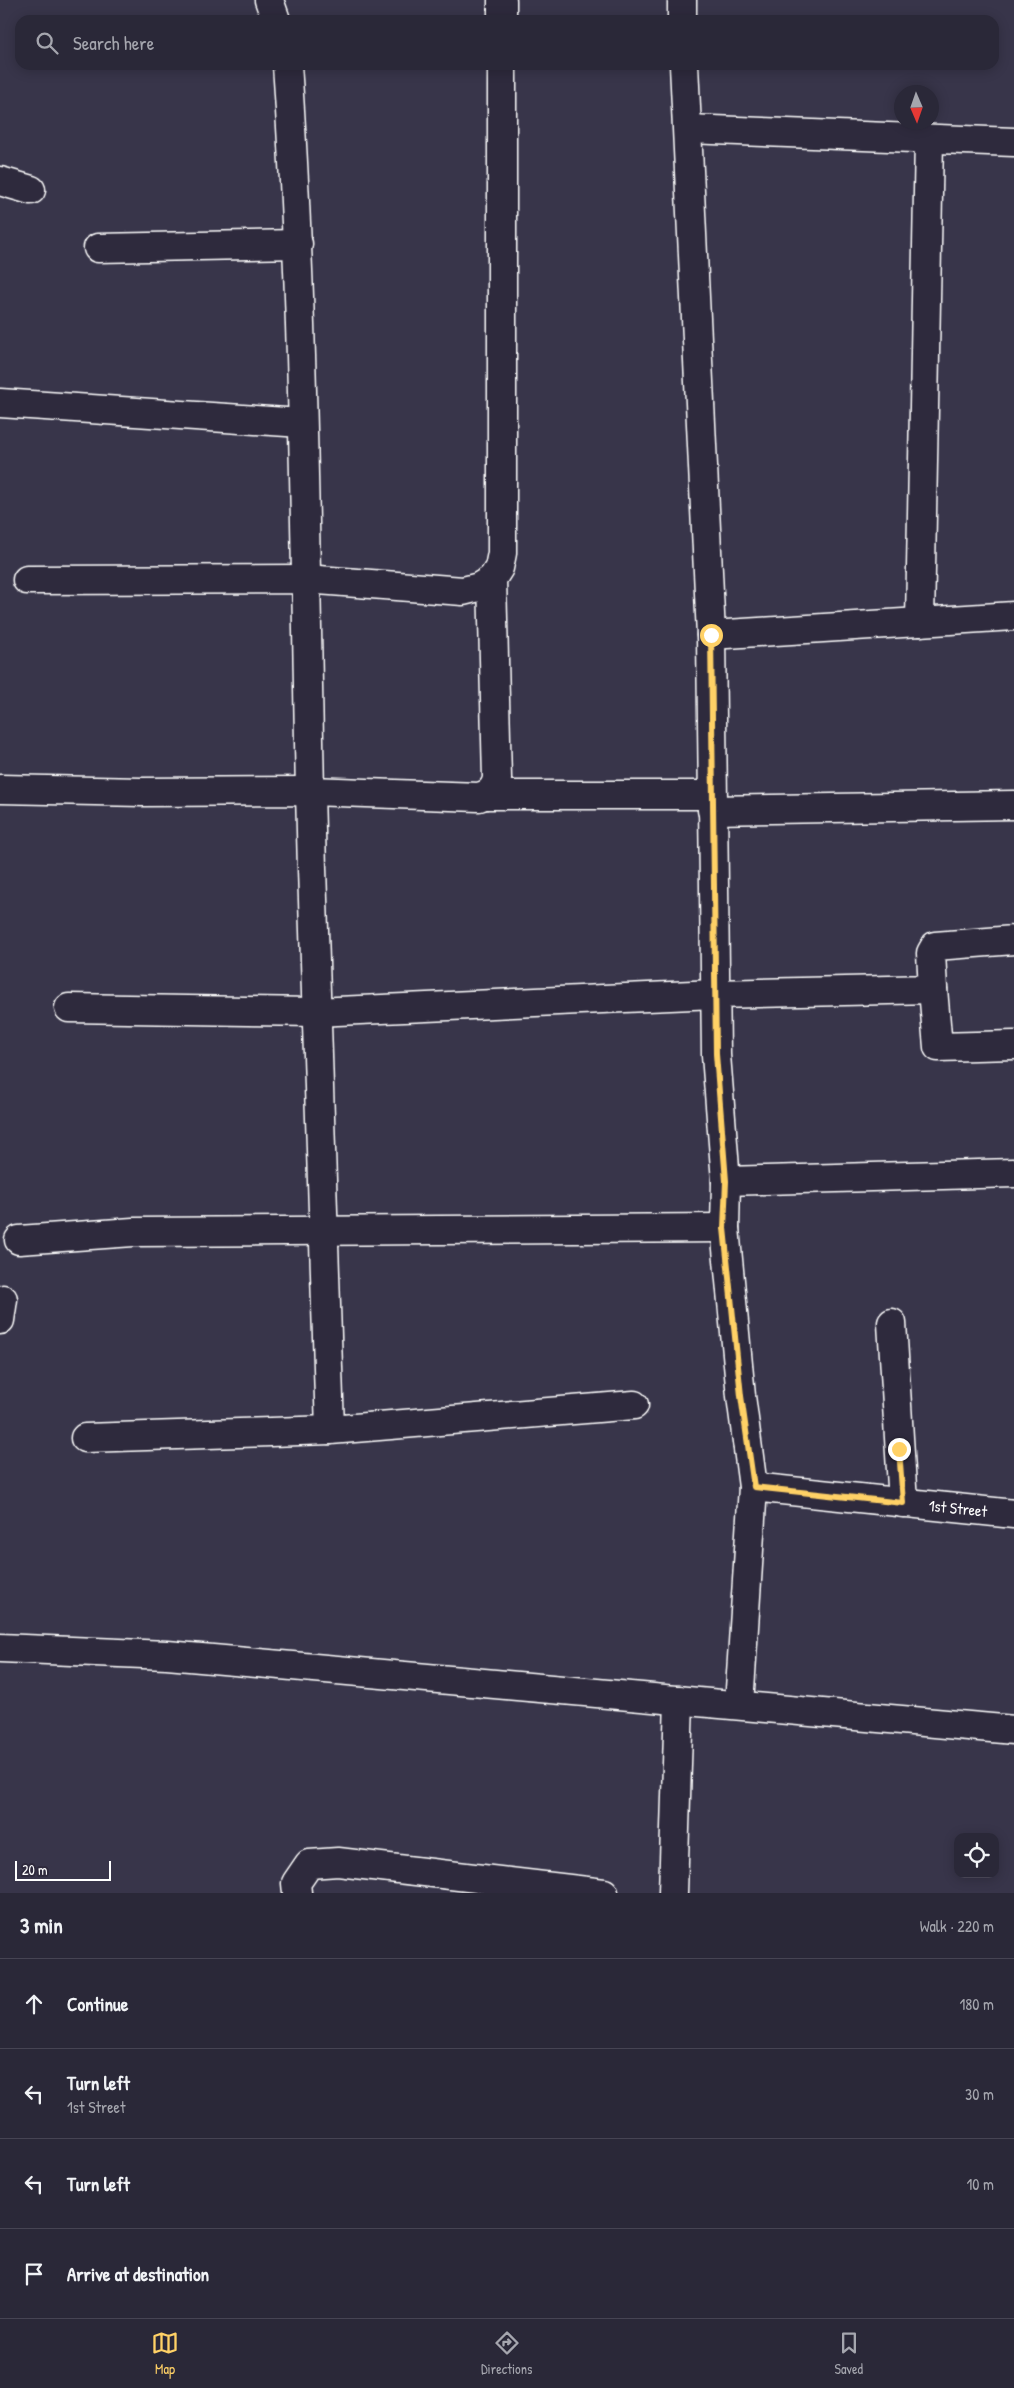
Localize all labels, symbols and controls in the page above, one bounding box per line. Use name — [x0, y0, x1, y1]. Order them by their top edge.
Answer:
search box — [15, 15, 999, 70]
icon: search — [33, 29, 61, 57]
text: Search here — [73, 30, 154, 56]
north arrow — [894, 85, 939, 130]
route start — [700, 624, 723, 647]
route end — [888, 1438, 911, 1461]
street label: 1st Street — [928, 1494, 989, 1522]
map controls — [954, 1833, 999, 1878]
button: locate — [954, 1833, 999, 1878]
scale bar — [15, 1858, 111, 1881]
text: 20 m — [22, 1860, 48, 1879]
text: 3 min — [20, 1911, 63, 1940]
text: Walk · 220 m — [920, 1915, 994, 1937]
icon: ahead — [20, 1990, 48, 2018]
text: Continue — [67, 1991, 128, 2017]
text: 180 m — [960, 1993, 994, 2015]
text: Turn left — [67, 2070, 130, 2096]
icon: left — [20, 2080, 48, 2108]
text: 30 m — [965, 2083, 994, 2105]
text: 1st Street — [67, 2096, 125, 2118]
icon: left — [20, 2170, 48, 2198]
text: Turn left — [67, 2171, 130, 2197]
text: 10 m — [966, 2173, 994, 2195]
icon: arrive — [20, 2260, 48, 2288]
text: Arrive at destination — [67, 2261, 209, 2287]
tab: Map — [151, 2329, 179, 2378]
tab: Directions — [481, 2329, 532, 2378]
tab: Saved — [834, 2329, 863, 2378]

